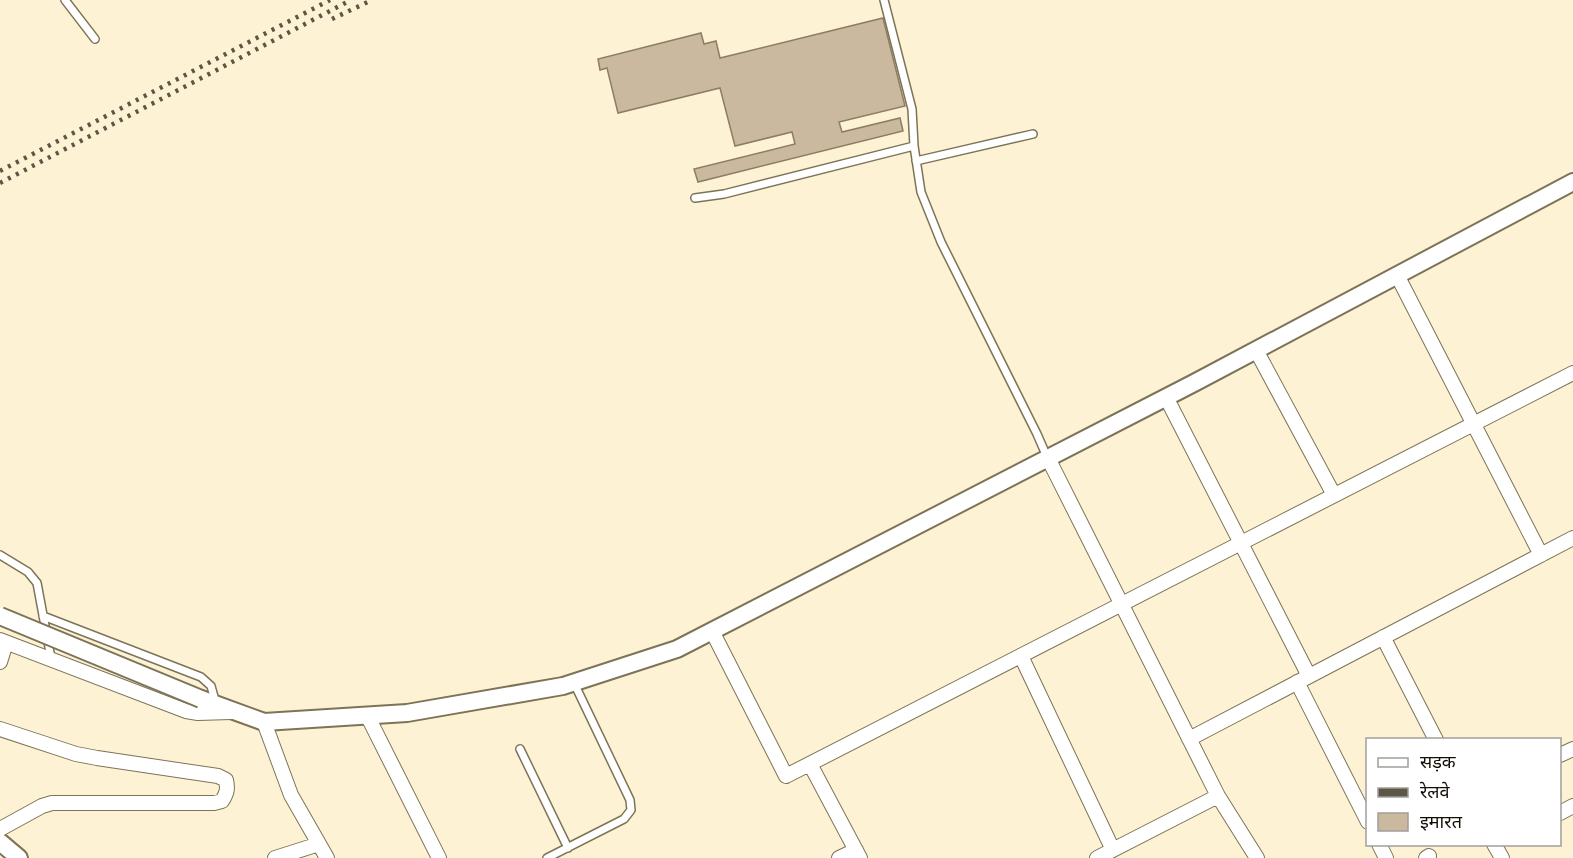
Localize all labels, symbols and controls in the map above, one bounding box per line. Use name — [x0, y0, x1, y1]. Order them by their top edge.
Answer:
legend — [1366, 738, 1561, 846]
text: सड़क — [1420, 751, 1457, 773]
text: रेलवे — [1419, 781, 1451, 803]
text: इमारत — [1420, 811, 1463, 833]

